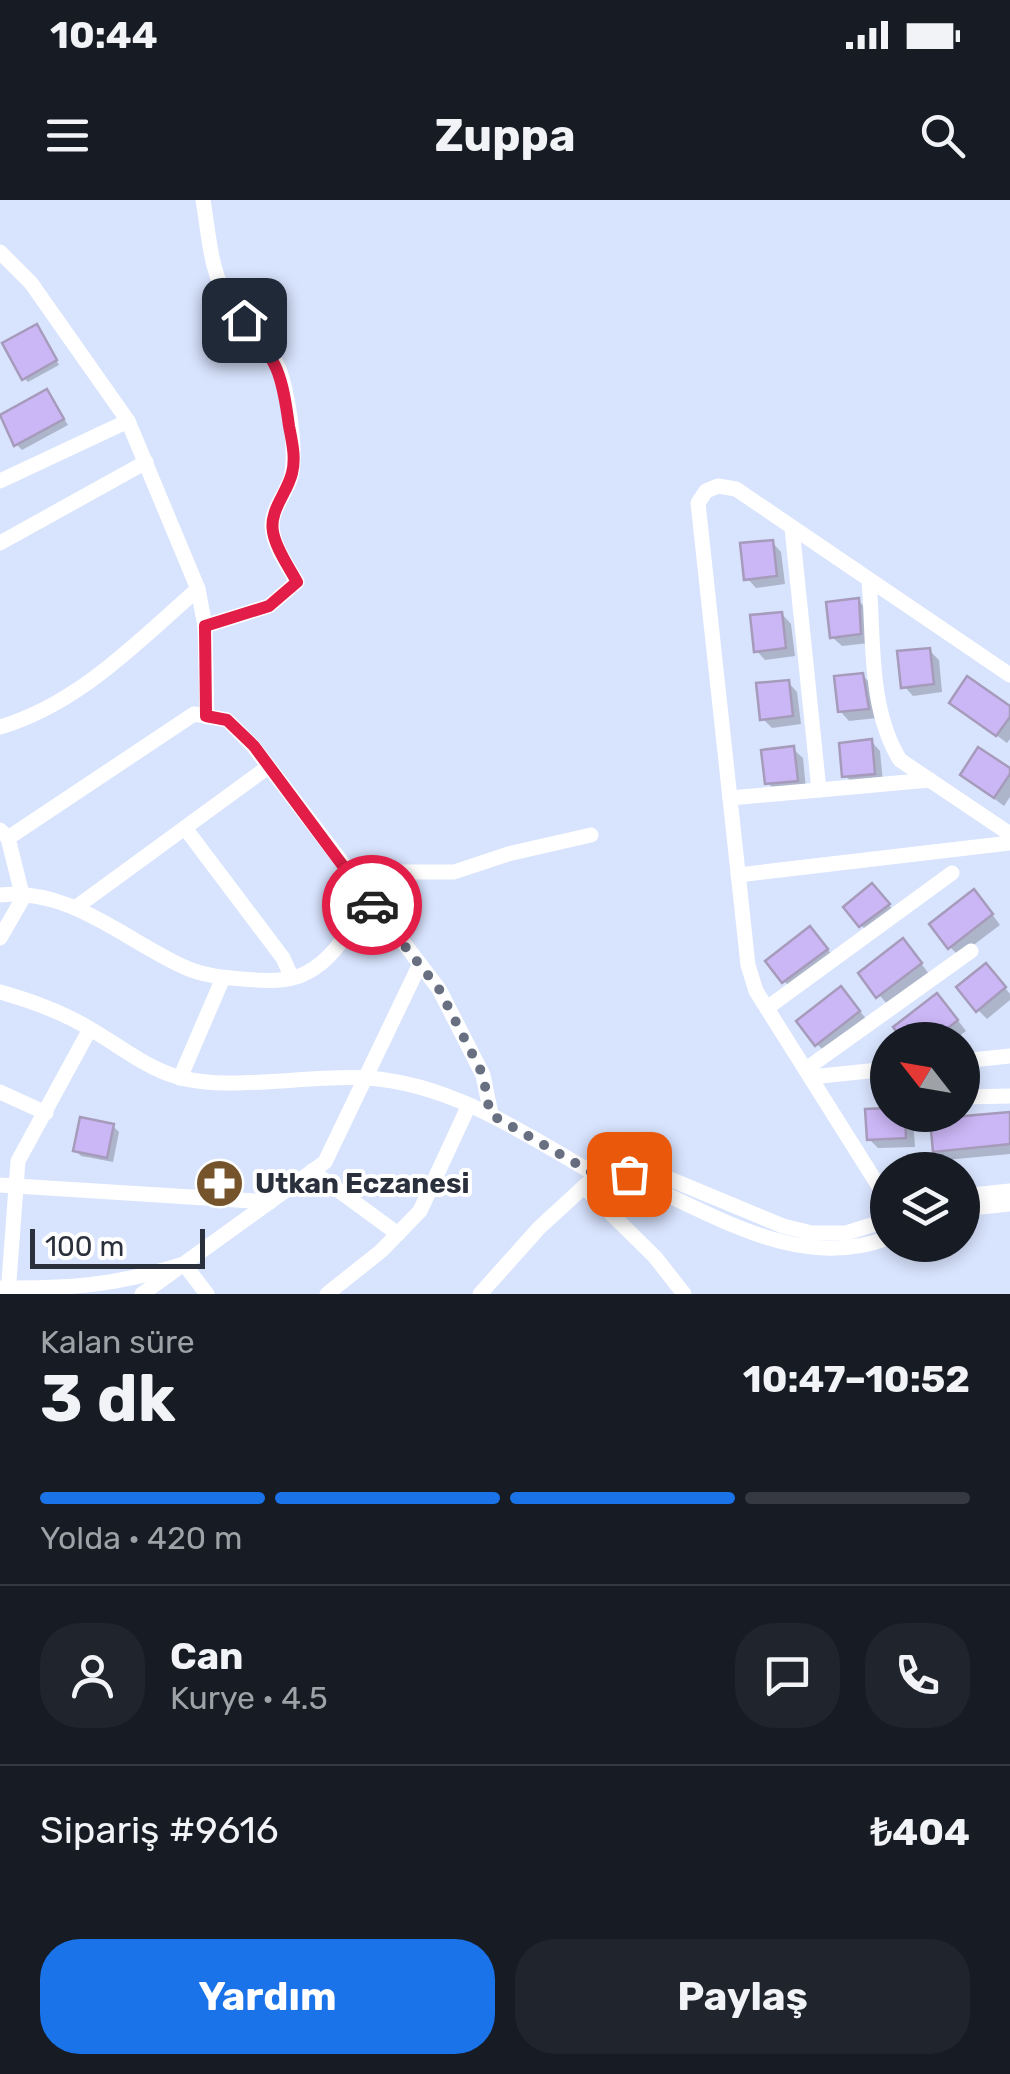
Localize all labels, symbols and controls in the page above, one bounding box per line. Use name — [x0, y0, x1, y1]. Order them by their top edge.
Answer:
text: 10:44 — [50, 12, 158, 58]
icon: menu — [40, 108, 95, 163]
icon: search — [915, 108, 970, 163]
text: Zuppa — [434, 109, 576, 162]
pin — [202, 278, 287, 363]
icon: home — [217, 293, 272, 348]
courier — [322, 855, 422, 955]
icon: car — [345, 878, 400, 933]
north arrow — [870, 1022, 980, 1132]
map controls — [870, 1022, 980, 1262]
pin — [587, 1132, 672, 1217]
icon: bag — [602, 1147, 657, 1202]
button: layers — [870, 1152, 980, 1262]
pharmacy icon: Utkan Eczanesi — [194, 1157, 246, 1209]
place label: Utkan Eczanesi — [255, 1167, 469, 1200]
scale bar — [30, 1224, 205, 1268]
text: 100 m — [45, 1230, 124, 1263]
text: Kalan süre — [40, 1323, 195, 1361]
text: 10:47–10:52 — [743, 1356, 970, 1402]
text: 3 dk — [40, 1360, 176, 1437]
text: Yolda · 420 m — [40, 1519, 242, 1557]
button: person — [40, 1623, 145, 1728]
button: chat — [735, 1623, 840, 1728]
button: phone — [865, 1623, 970, 1728]
text: Can — [170, 1633, 244, 1679]
text: Kurye · 4.5 — [170, 1679, 328, 1717]
text: Sipariş #9616 — [40, 1807, 279, 1853]
text: ₺404 — [871, 1809, 970, 1855]
button: Yardım — [40, 1939, 495, 2054]
button: Paylaş — [515, 1939, 970, 2054]

